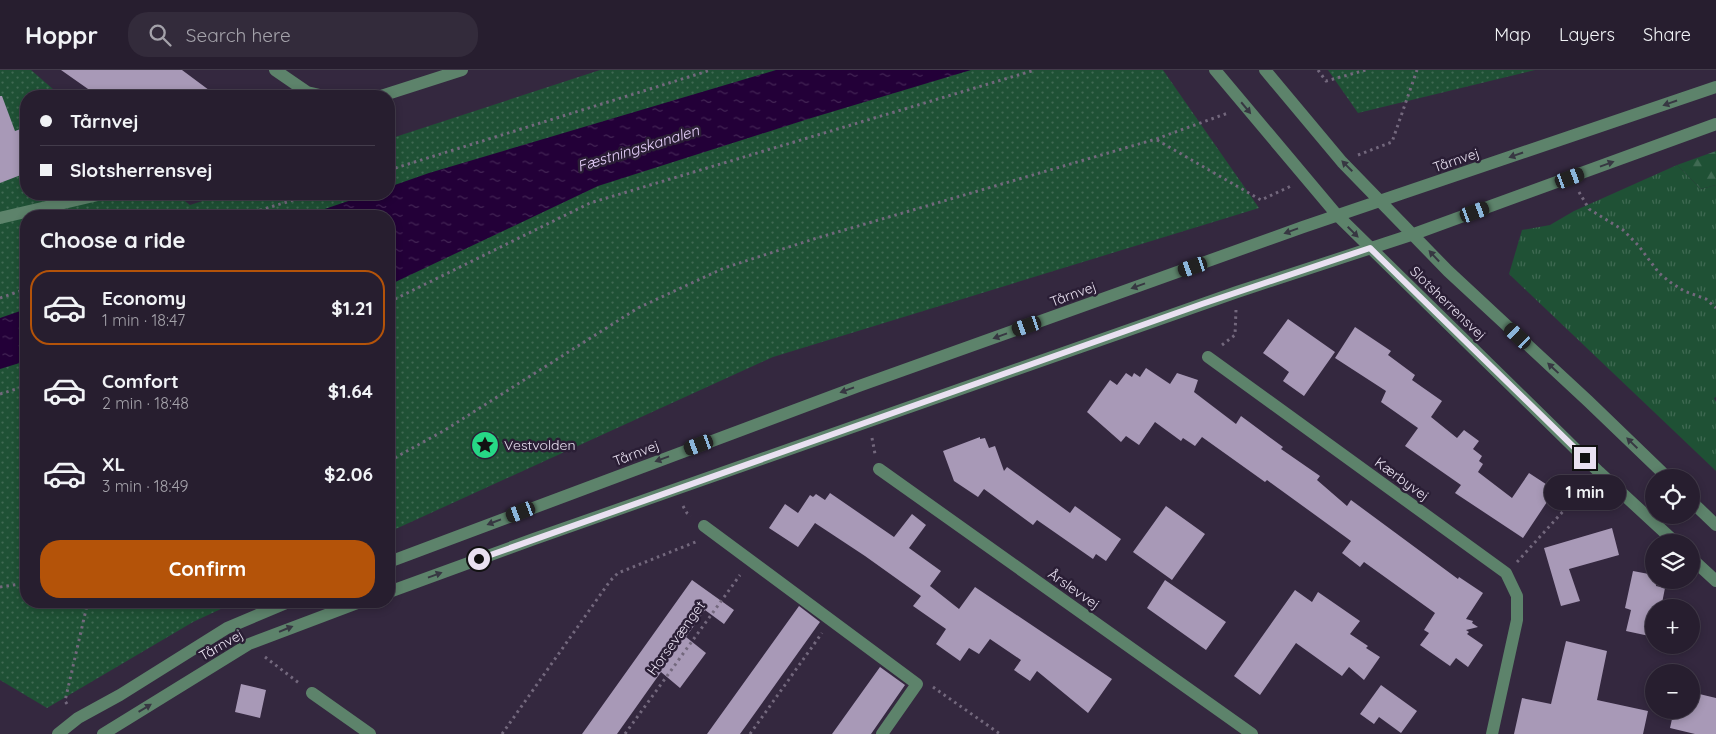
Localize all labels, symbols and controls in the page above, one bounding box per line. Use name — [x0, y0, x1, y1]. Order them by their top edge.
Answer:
search box — [128, 12, 478, 57]
text: Hoppr — [25, 20, 98, 50]
icon: search — [146, 21, 174, 49]
text: Search here — [186, 23, 291, 47]
text: Map — [1494, 23, 1531, 46]
text: Layers — [1559, 23, 1615, 46]
text: Share — [1643, 23, 1691, 46]
one-way arrow — [1662, 99, 1677, 107]
one-way arrow — [1240, 101, 1251, 114]
text: Tårnvej — [70, 109, 138, 133]
water label: Fæstningskanalen — [575, 120, 701, 176]
street label: Tårnvej — [1430, 144, 1482, 176]
one-way arrow — [1508, 151, 1523, 159]
text: Slotsherrensvej — [70, 158, 213, 182]
one-way arrow — [1341, 160, 1353, 172]
one-way arrow — [1600, 160, 1615, 167]
car — [1553, 166, 1586, 190]
car — [1458, 200, 1491, 224]
one-way arrow — [1347, 225, 1359, 237]
text: Choose a ride — [40, 226, 185, 254]
one-way arrow — [1283, 228, 1298, 235]
one-way arrow — [1429, 251, 1441, 263]
car — [1176, 255, 1209, 279]
street label: Slotsherrensvej — [1406, 262, 1490, 344]
street label: Tårnvej — [1047, 277, 1099, 311]
one-way arrow — [1130, 283, 1145, 291]
icon: car — [42, 285, 87, 330]
text: Economy — [102, 286, 186, 310]
text: $1.21 — [331, 296, 373, 320]
text: 1 min · 18:47 — [102, 310, 185, 330]
car — [1010, 314, 1043, 338]
car — [1501, 320, 1534, 352]
one-way arrow — [993, 333, 1008, 340]
one-way arrow — [1547, 362, 1559, 374]
icon: car — [42, 368, 87, 413]
text: Comfort — [102, 369, 179, 393]
text: $1.64 — [328, 379, 373, 403]
one-way arrow — [840, 387, 854, 395]
text: 2 min · 18:48 — [102, 393, 189, 413]
place icon: Vestvolden — [470, 430, 500, 460]
car — [682, 433, 715, 457]
place label: Vestvolden — [504, 436, 576, 454]
street label: Tårnvej — [610, 436, 662, 470]
one-way arrow — [1627, 437, 1639, 449]
route end — [1574, 447, 1596, 469]
icon: car — [42, 451, 87, 496]
text: XL — [102, 452, 125, 476]
street label: Kærbyvej — [1371, 453, 1433, 505]
one-way arrow — [654, 455, 669, 463]
text: $2.06 — [324, 462, 373, 486]
map controls — [1645, 469, 1700, 719]
button: locate — [1645, 469, 1700, 524]
text: 3 min · 18:49 — [102, 476, 188, 496]
callout: 1 min — [1544, 476, 1626, 510]
text: 1 min — [1566, 482, 1604, 502]
car — [504, 500, 537, 524]
one-way arrow — [486, 519, 501, 526]
button: layers — [1645, 534, 1700, 589]
button: Confirm — [40, 540, 375, 598]
route start — [468, 548, 490, 570]
street label: Årslevvej — [1045, 565, 1103, 613]
one-way arrow — [427, 571, 442, 578]
street label: Horsevænget — [643, 597, 709, 679]
button: + — [1645, 599, 1700, 654]
street label: Tårnvej — [196, 625, 246, 665]
one-way arrow — [279, 625, 294, 633]
button: − — [1645, 664, 1700, 719]
one-way arrow — [138, 703, 151, 713]

